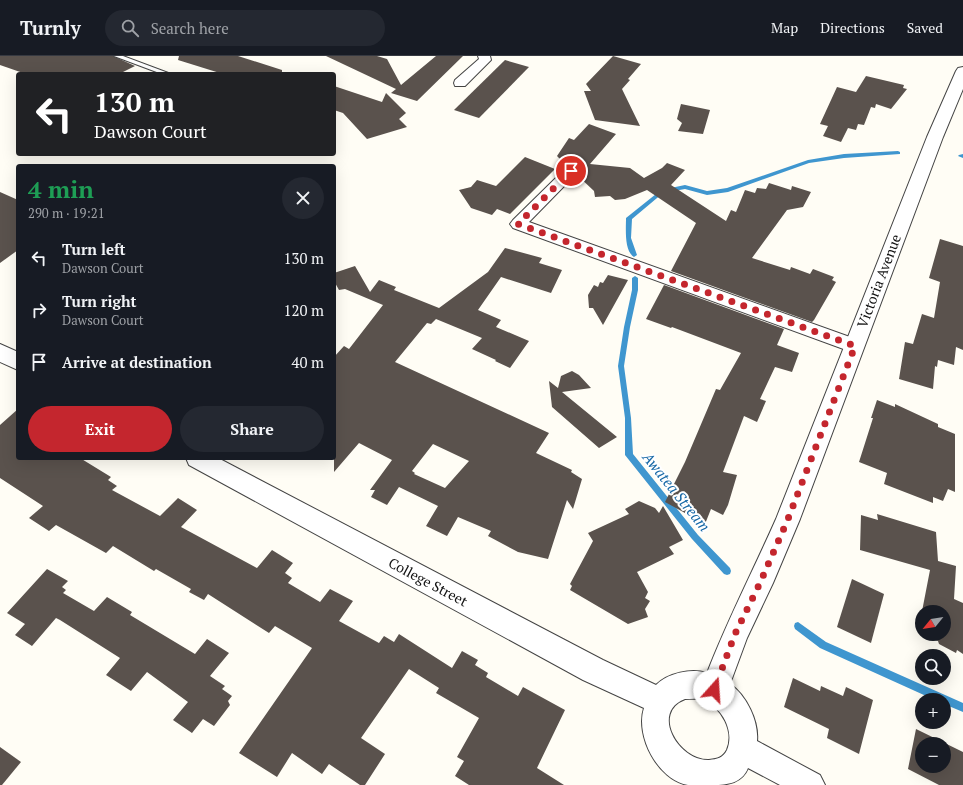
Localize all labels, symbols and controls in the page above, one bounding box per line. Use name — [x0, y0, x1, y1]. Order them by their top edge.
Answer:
search box — [105, 10, 385, 46]
text: Turnly — [20, 15, 81, 40]
icon: search — [119, 17, 141, 39]
text: Search here — [151, 18, 229, 38]
text: Map — [771, 18, 798, 37]
text: Directions — [820, 18, 885, 37]
text: Saved — [907, 18, 943, 37]
text: 130 m — [94, 83, 175, 120]
icon: left — [28, 88, 80, 140]
text: Dawson Court — [94, 119, 207, 143]
pin — [554, 154, 588, 188]
icon: arrive — [560, 160, 582, 182]
text: 4 min — [28, 173, 94, 205]
button: close — [282, 177, 324, 219]
text: 290 m · 19:21 — [28, 204, 105, 222]
street label: Victoria Avenue — [852, 231, 905, 330]
text: Turn left — [62, 239, 126, 259]
icon: left — [28, 247, 50, 269]
text: 130 m — [283, 248, 324, 268]
text: Dawson Court — [62, 259, 143, 277]
text: Turn right — [62, 291, 137, 311]
icon: right — [28, 299, 50, 321]
text: 120 m — [283, 300, 324, 320]
text: Dawson Court — [62, 311, 143, 329]
icon: arrive — [28, 351, 50, 373]
text: Arrive at destination — [62, 352, 212, 372]
text: 40 m — [291, 352, 324, 372]
button: Exit — [28, 406, 172, 452]
button: Share — [180, 406, 324, 452]
water label: Awatea Stream — [638, 447, 715, 535]
street label: College Street — [385, 553, 472, 611]
north arrow — [915, 605, 951, 641]
map controls — [915, 605, 951, 773]
button: search — [915, 649, 951, 685]
position arrow — [693, 669, 735, 711]
button: + — [915, 693, 951, 729]
button: − — [915, 737, 951, 773]

